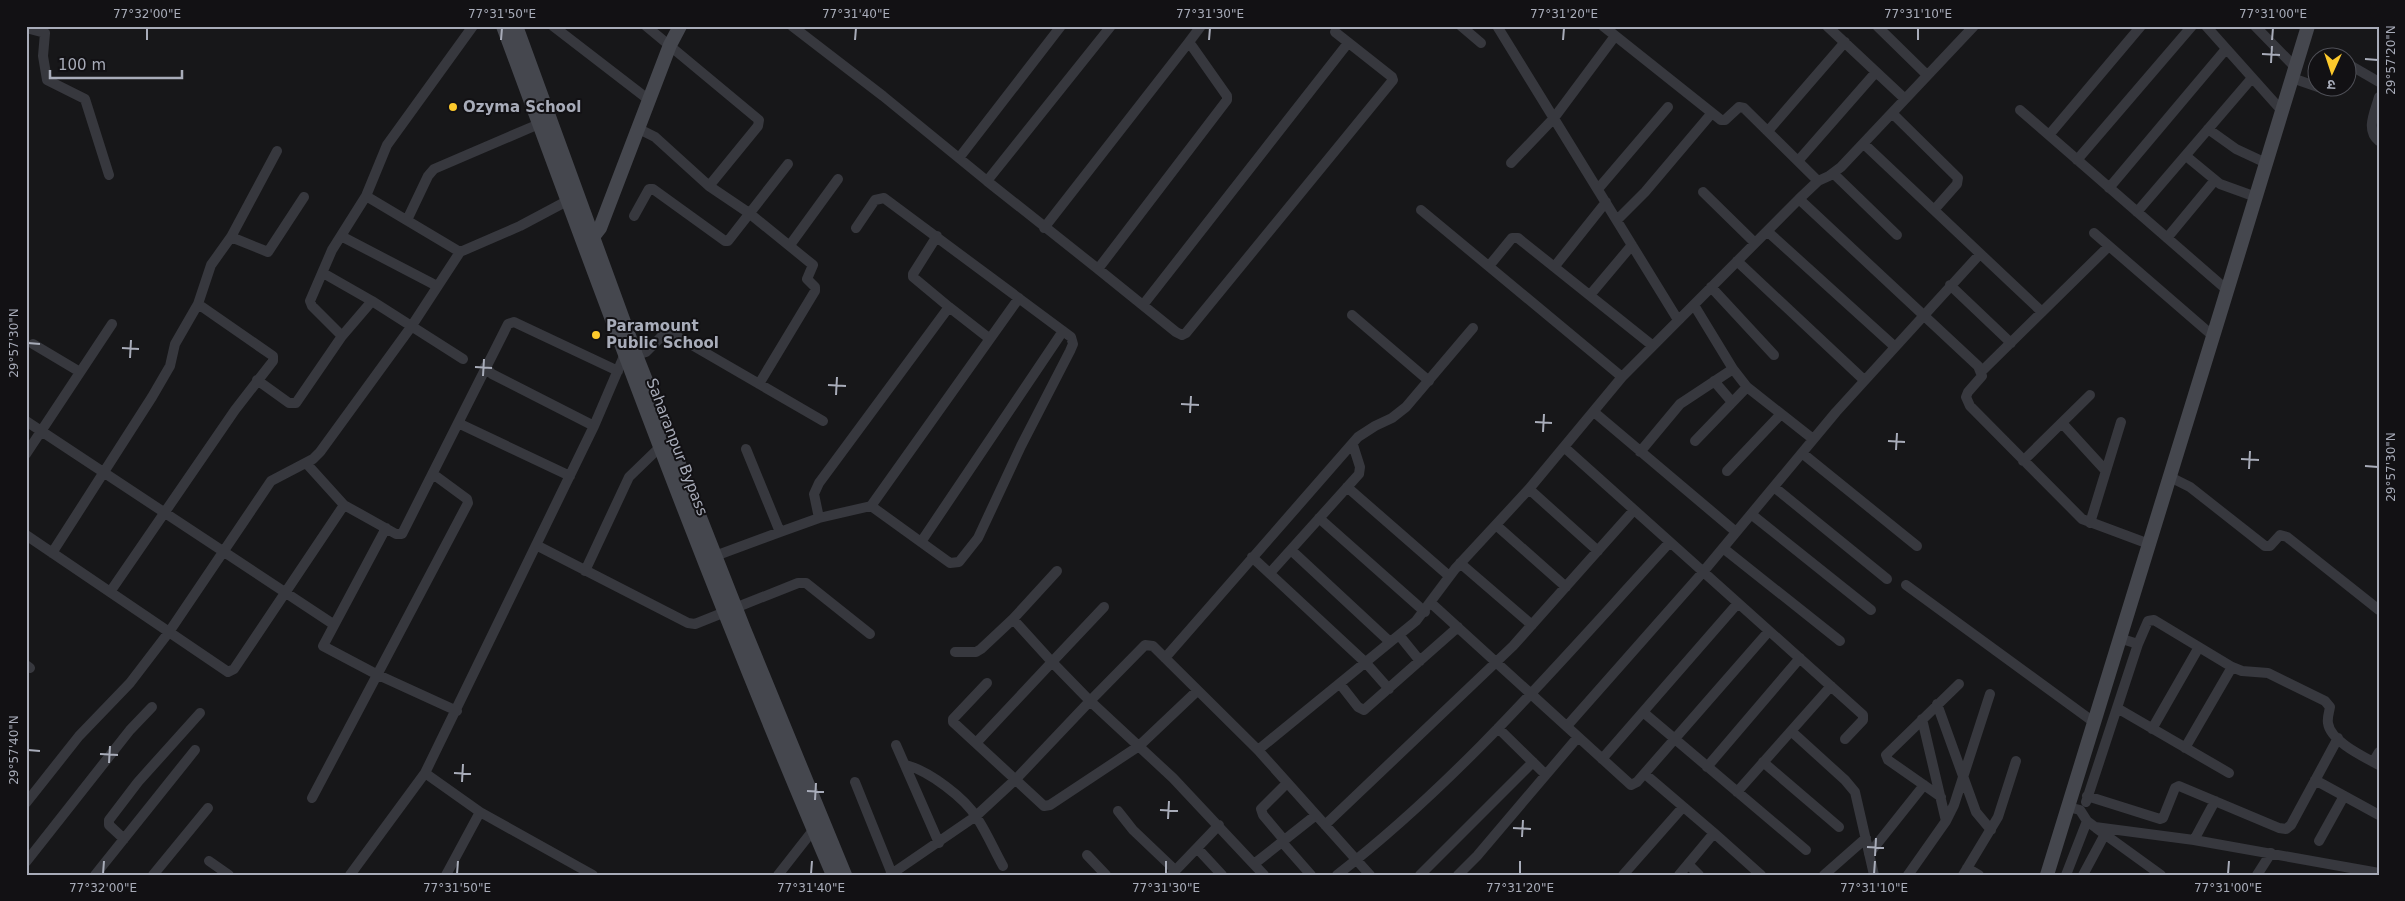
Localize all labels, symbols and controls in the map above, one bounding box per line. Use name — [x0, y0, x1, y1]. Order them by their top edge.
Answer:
text: 77°32'00"E — [113, 7, 181, 21]
text: 77°31'50"E — [468, 7, 536, 21]
text: 77°31'40"E — [822, 7, 890, 21]
text: 77°31'30"E — [1176, 7, 1244, 21]
text: 77°31'20"E — [1530, 7, 1598, 21]
text: 77°31'10"E — [1884, 7, 1952, 21]
text: 77°31'00"E — [2239, 7, 2307, 21]
text: 29°57'20"N — [2384, 25, 2398, 95]
scale bar — [50, 48, 182, 80]
north arrow — [2308, 48, 2358, 98]
text: 100 m — [58, 56, 106, 74]
text: उ — [2326, 77, 2336, 93]
place label: Ozyma School — [463, 98, 581, 116]
marker: Ozyma School — [447, 101, 459, 113]
text: 29°57'30"N — [7, 308, 21, 378]
place label: Paramount Public School — [606, 317, 719, 352]
marker: Paramount Public School — [590, 329, 602, 341]
street label: Saharanpur Bypass — [642, 376, 712, 518]
text: 29°57'30"N — [2384, 432, 2398, 502]
text: 29°57'40"N — [7, 715, 21, 785]
text: 77°32'00"E — [69, 881, 137, 895]
text: 77°31'50"E — [423, 881, 491, 895]
text: 77°31'40"E — [777, 881, 845, 895]
text: 77°31'30"E — [1132, 881, 1200, 895]
text: 77°31'20"E — [1486, 881, 1554, 895]
text: 77°31'10"E — [1840, 881, 1908, 895]
text: 77°31'00"E — [2194, 881, 2262, 895]

